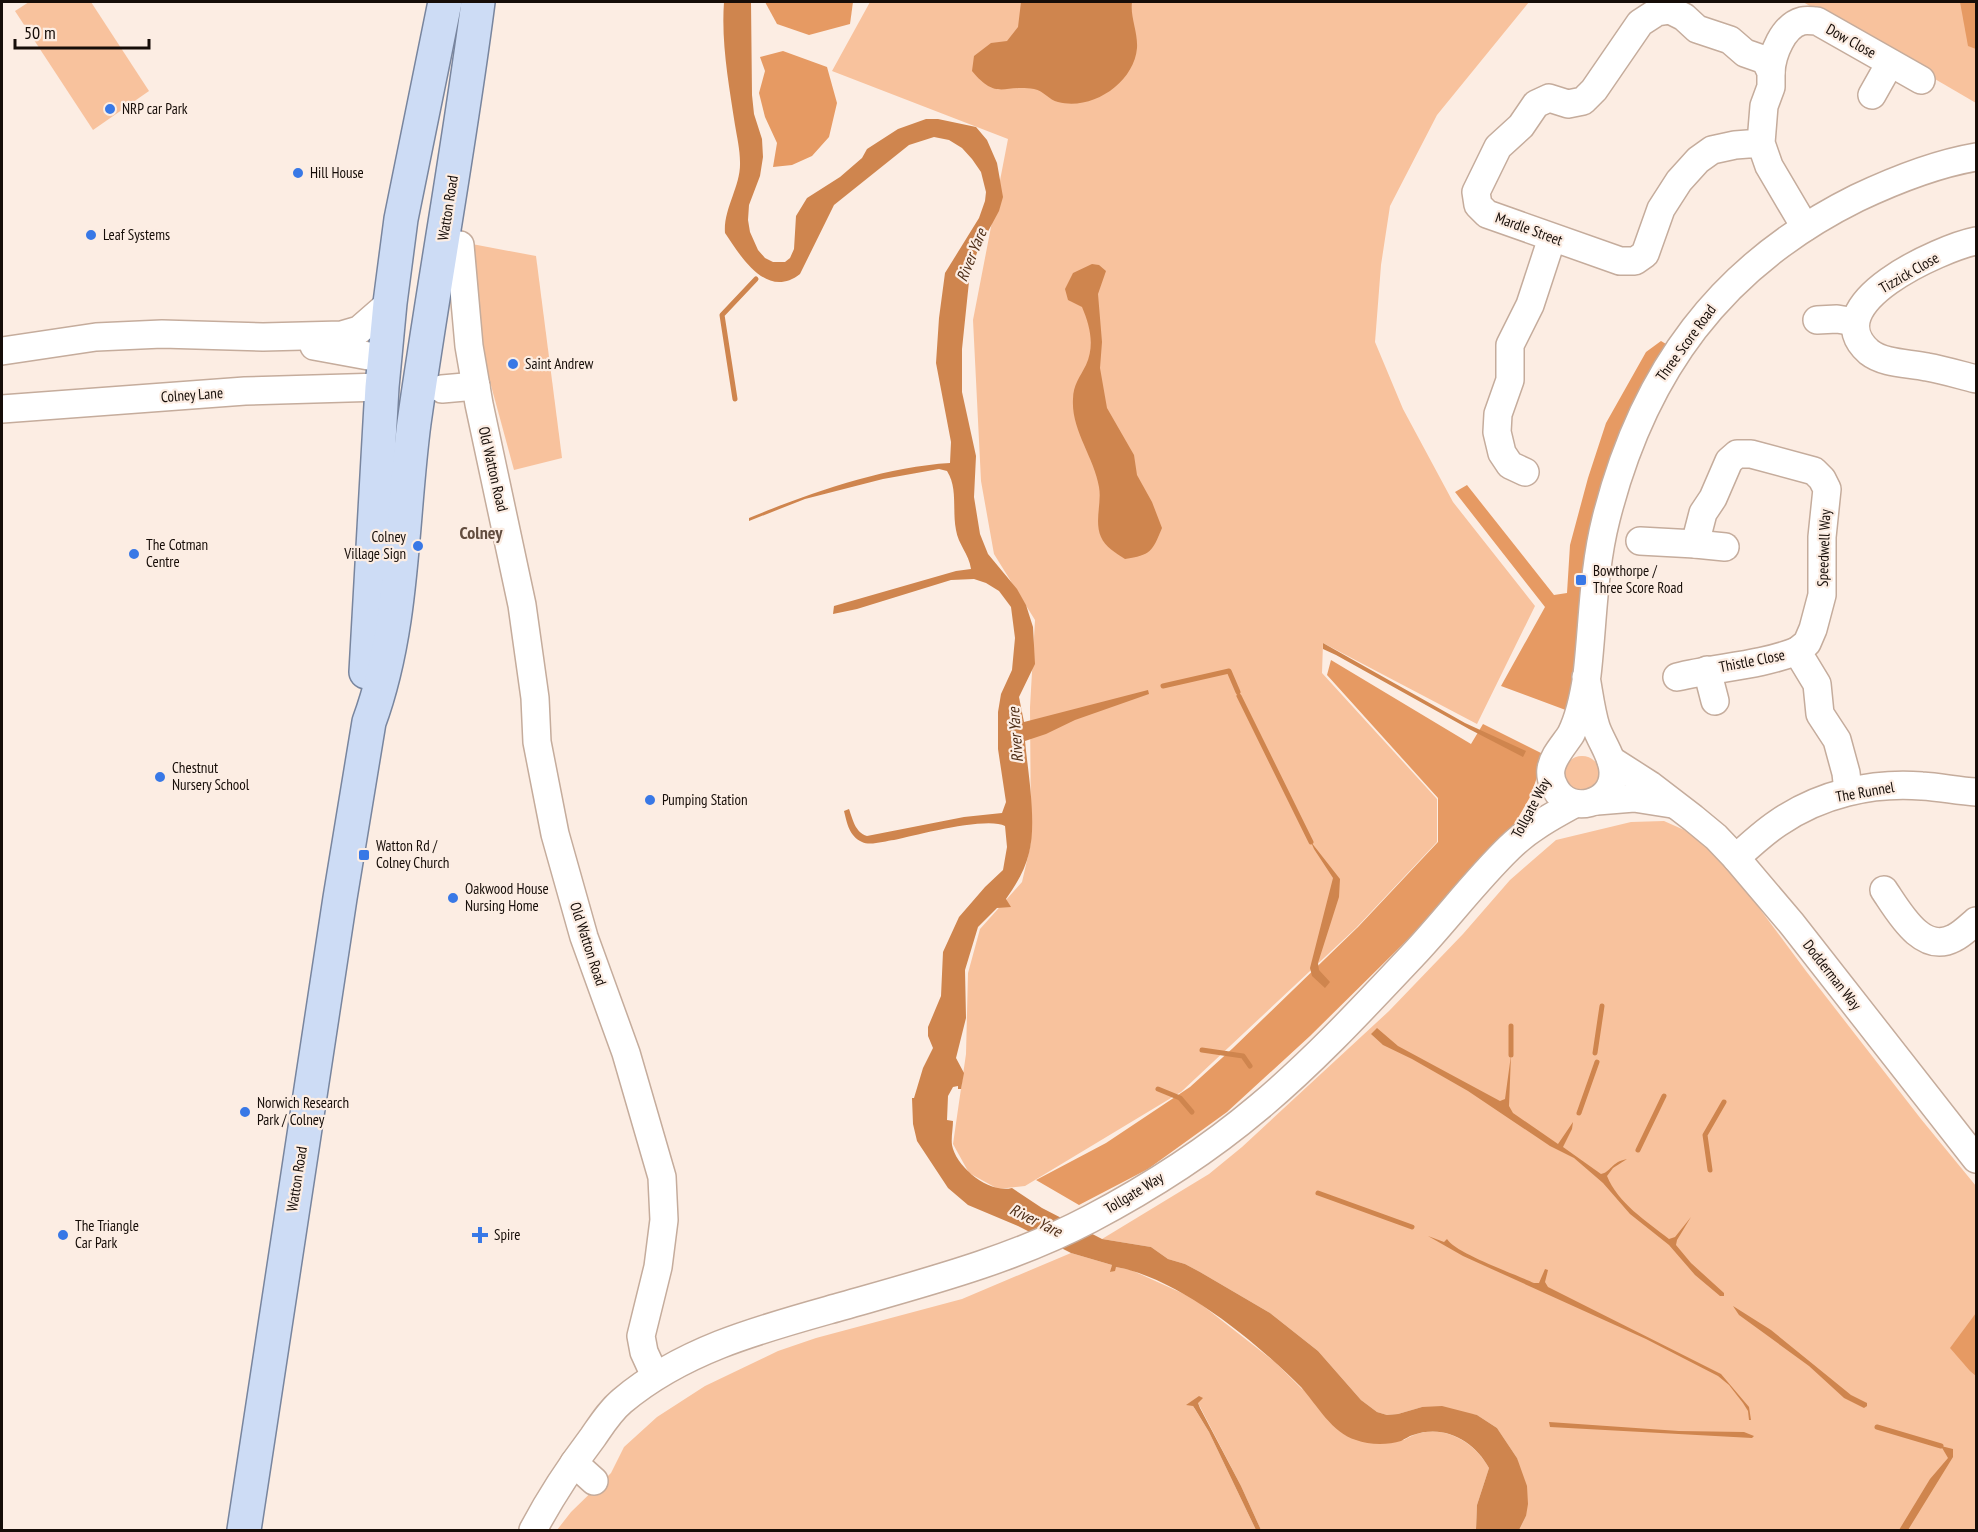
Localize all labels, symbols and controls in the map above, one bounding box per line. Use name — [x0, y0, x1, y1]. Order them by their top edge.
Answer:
scale bar — [15, 12, 148, 50]
street label: Dow Close — [1823, 19, 1879, 62]
text: 50 m — [24, 21, 56, 44]
place label: NRP car Park — [122, 99, 188, 118]
marker: NRP car Park — [103, 102, 117, 116]
place label: Hill House — [310, 163, 364, 182]
marker: Hill House — [291, 166, 305, 180]
street label: Watton Road — [433, 174, 462, 242]
street label: Mardle Street — [1493, 208, 1565, 249]
water label: River Yare — [951, 224, 991, 284]
place label: Leaf Systems — [103, 225, 170, 244]
marker: Leaf Systems — [84, 228, 98, 242]
street label: Tizzick Close — [1875, 248, 1942, 297]
street label: Three Score Road — [1651, 301, 1720, 385]
place label: Saint Andrew — [525, 354, 594, 373]
marker: Saint Andrew — [506, 357, 520, 371]
street label: Colney Lane — [160, 383, 224, 406]
street label: Old Watton Road — [474, 425, 512, 513]
street label: Speedwell Way — [1813, 508, 1834, 587]
district label: Colney — [460, 521, 503, 544]
place label: Colney Village Sign — [343, 527, 406, 563]
place label: The Cotman Centre — [146, 535, 208, 571]
marker: Colney Village Sign — [411, 539, 425, 553]
marker: The Cotman Centre — [127, 547, 141, 561]
place label: Bowthorpe / Three Score Road — [1593, 561, 1683, 597]
marker: Bowthorpe / Three Score Road — [1574, 573, 1588, 587]
street label: Thistle Close — [1717, 645, 1786, 676]
water label: River Yare — [1003, 705, 1027, 763]
place label: Chestnut Nursery School — [172, 758, 250, 794]
marker: Chestnut Nursery School — [153, 770, 167, 784]
street label: Tollgate Way — [1507, 774, 1554, 841]
street label: The Runnel — [1834, 777, 1896, 806]
place label: Pumping Station — [662, 790, 748, 809]
marker: Pumping Station — [643, 793, 657, 807]
place label: Watton Rd / Colney Church — [376, 836, 449, 872]
marker: Watton Rd / Colney Church — [357, 848, 371, 862]
place label: Oakwood House Nursing Home — [465, 879, 549, 915]
marker: Oakwood House Nursing Home — [446, 891, 460, 905]
street label: Old Watton Road — [566, 900, 611, 988]
street label: Dodderman Way — [1799, 936, 1866, 1014]
place label: Norwich Research Park / Colney — [257, 1093, 349, 1129]
marker: Norwich Research Park / Colney — [238, 1105, 252, 1119]
street label: Watton Road — [282, 1145, 311, 1213]
street label: Tollgate Way — [1101, 1167, 1167, 1218]
water label: River Yare — [1007, 1199, 1066, 1242]
place label: The Triangle Car Park — [75, 1216, 139, 1252]
place label: Spire — [494, 1225, 521, 1244]
marker: Spire — [471, 1226, 489, 1244]
marker: The Triangle Car Park — [56, 1228, 70, 1242]

